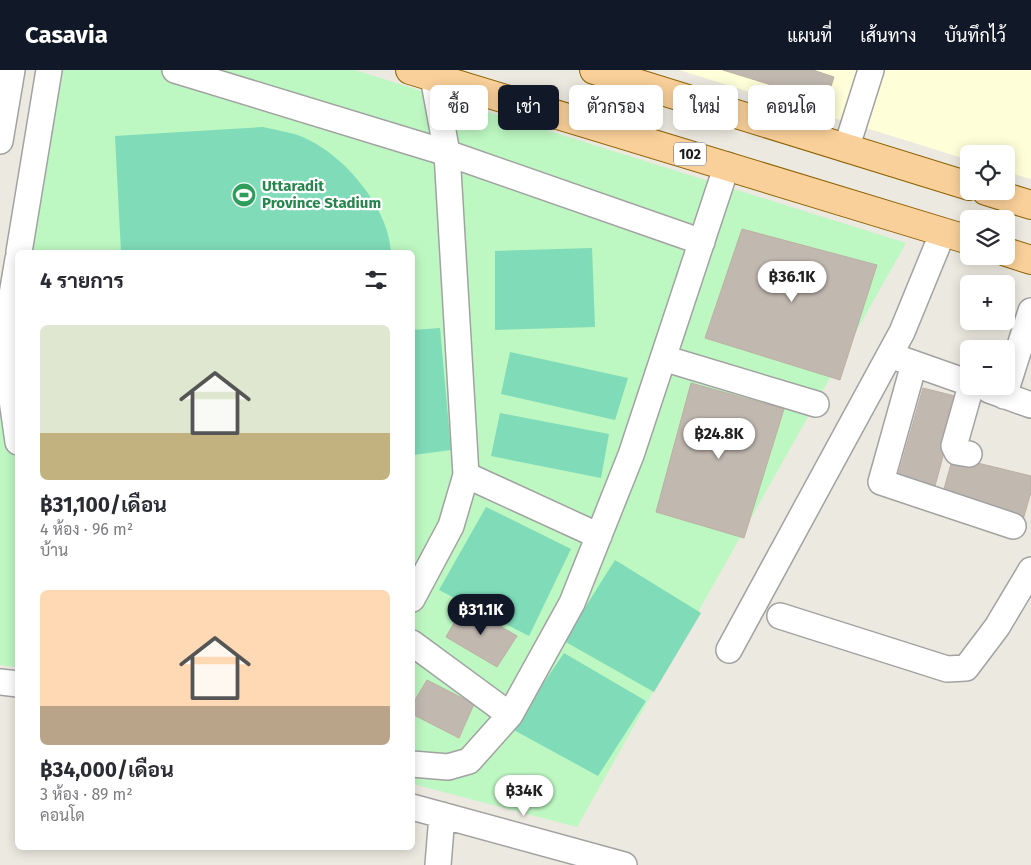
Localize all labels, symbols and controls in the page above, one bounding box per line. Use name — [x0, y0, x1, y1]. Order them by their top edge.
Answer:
text: Casavia — [25, 21, 108, 49]
text: แผนที่ — [787, 25, 832, 47]
text: เส้นทาง — [860, 25, 916, 47]
text: บันทึกไว้ — [944, 25, 1006, 47]
chip: ซื้อ — [430, 85, 488, 130]
chip: เช่า — [498, 85, 559, 130]
chip: ตัวกรอง — [569, 85, 663, 130]
chip: ใหม่ — [673, 85, 738, 130]
chip: คอนโด — [748, 85, 835, 130]
road number: 102 — [674, 142, 706, 166]
map controls — [960, 145, 1015, 395]
button: locate — [960, 145, 1015, 200]
place label: Uttaradit Province Stadium — [262, 177, 381, 212]
sports icon: Uttaradit Province Stadium — [231, 182, 257, 208]
button: layers — [960, 210, 1015, 265]
pin: ฿36.1K — [751, 260, 833, 303]
icon: filters — [362, 266, 390, 294]
text: ฿36.1K — [769, 267, 815, 286]
text: 4 รายการ — [40, 268, 124, 294]
button: + — [960, 275, 1015, 330]
button: − — [960, 340, 1015, 395]
icon: home — [170, 358, 260, 448]
pin: ฿24.8K — [678, 418, 760, 460]
text: ฿24.8K — [694, 424, 744, 443]
text: ฿31,100/เดือน — [40, 492, 167, 518]
text: 4 ห้อง · 96 m² — [40, 520, 133, 539]
text: บ้าน — [40, 541, 68, 560]
pin: ฿31.1K — [440, 594, 522, 636]
text: ฿31.1K — [459, 600, 503, 619]
icon: home — [170, 623, 260, 713]
text: ฿34,000/เดือน — [40, 757, 174, 783]
pin: ฿34K — [494, 774, 554, 817]
text: ฿34K — [505, 781, 543, 800]
text: 3 ห้อง · 89 m² — [40, 785, 133, 804]
text: คอนโด — [40, 806, 85, 825]

